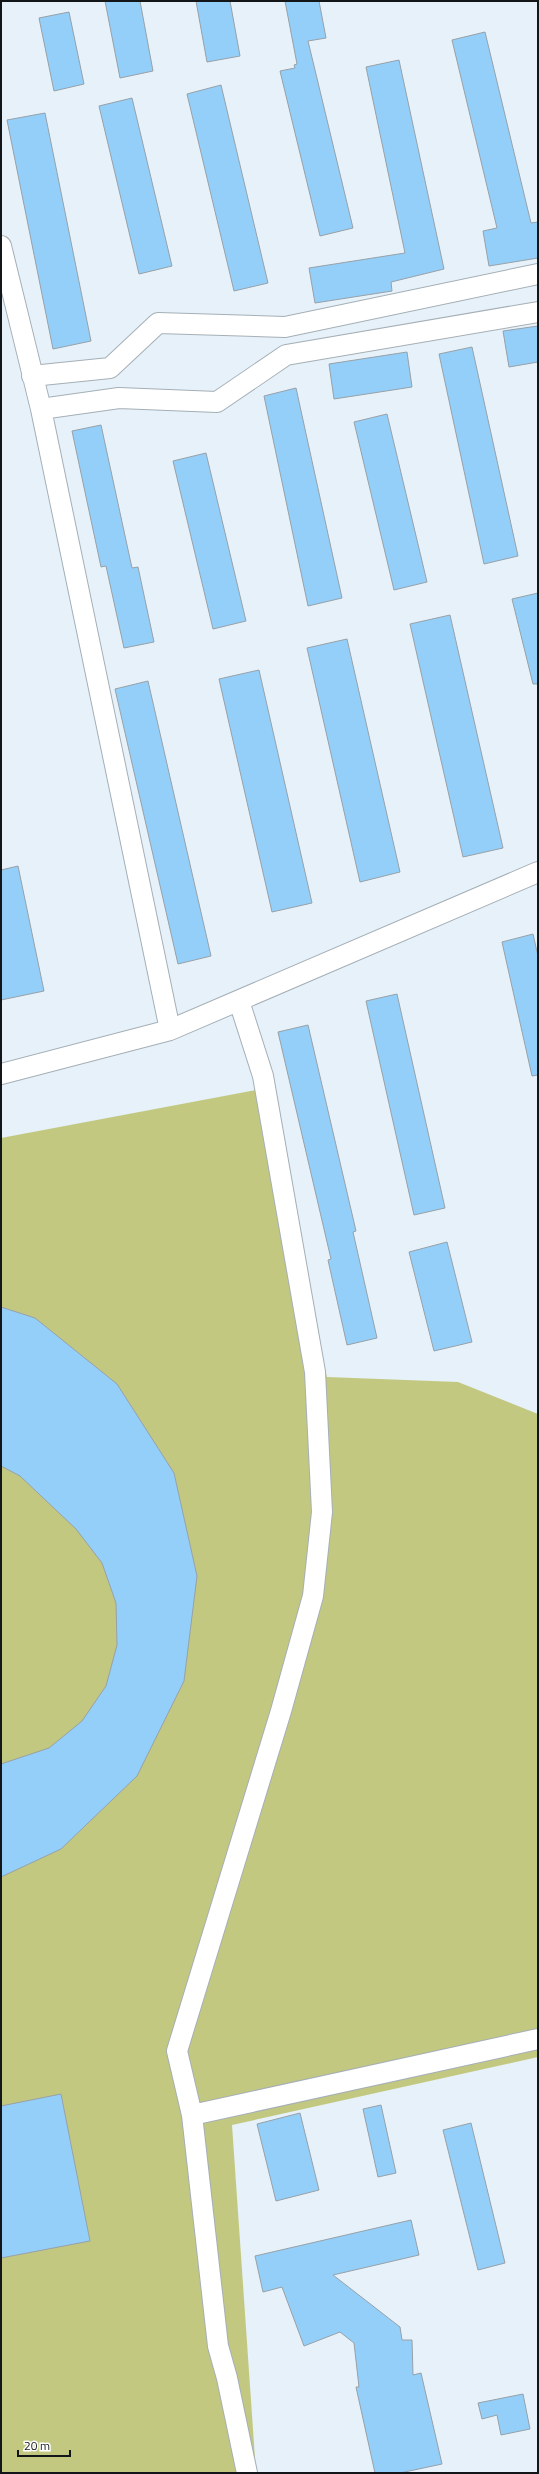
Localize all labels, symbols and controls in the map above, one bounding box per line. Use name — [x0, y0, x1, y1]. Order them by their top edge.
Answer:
scale bar — [18, 2432, 70, 2458]
text: 20 m — [24, 2436, 50, 2455]

